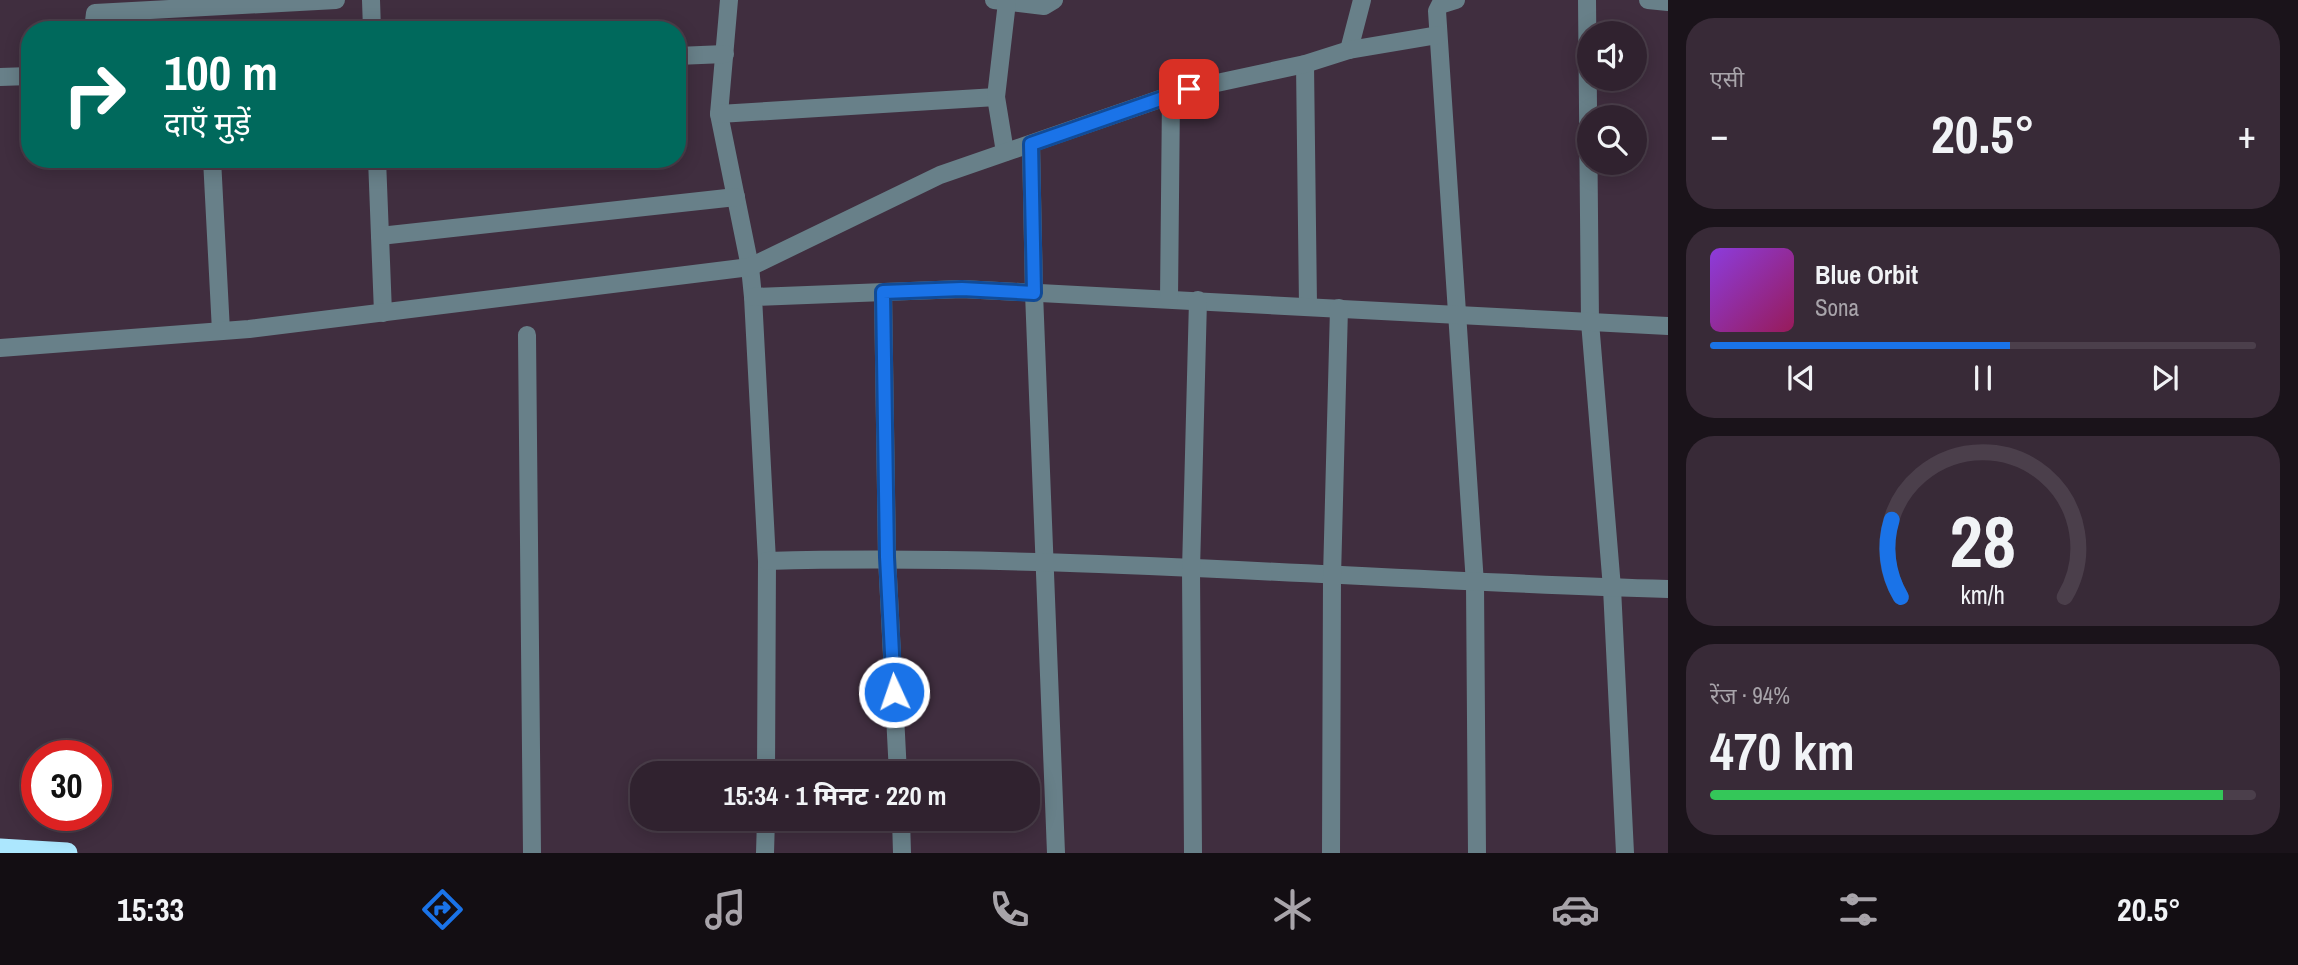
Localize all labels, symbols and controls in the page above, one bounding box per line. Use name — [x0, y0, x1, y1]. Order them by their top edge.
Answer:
map controls — [1577, 21, 1647, 175]
button: sound — [1577, 21, 1647, 91]
text: 100 m — [164, 39, 278, 105]
icon: right — [49, 49, 140, 140]
pin — [1159, 59, 1219, 119]
text: एसी — [1710, 63, 1744, 94]
icon: arrive — [1170, 70, 1208, 108]
text: 20.5° — [1931, 99, 2035, 169]
text: दाएँ मुड़ें — [164, 102, 251, 145]
button: search — [1577, 105, 1647, 175]
text: − — [1710, 109, 1728, 160]
text: + — [2238, 109, 2256, 160]
text: Blue Orbit — [1815, 257, 1918, 292]
text: Sona — [1815, 292, 1859, 323]
icon: previous — [1782, 359, 1820, 397]
icon: pause — [1964, 359, 2002, 397]
icon: next — [2146, 359, 2184, 397]
text: 28 — [1950, 492, 2016, 590]
text: km/h — [1961, 578, 2005, 612]
position arrow — [857, 655, 931, 729]
text: रेंज · 94% — [1710, 680, 1790, 711]
text: 470 km — [1710, 716, 1855, 786]
speed limit sign: 30 — [21, 740, 112, 831]
text: 15:34 · 1 मिनट · 220 m — [724, 778, 946, 813]
icon: directions — [418, 885, 467, 934]
icon: music — [701, 885, 750, 934]
icon: phone — [985, 885, 1034, 934]
icon: climate — [1268, 885, 1317, 934]
icon: car — [1551, 885, 1600, 934]
icon: filters — [1834, 885, 1883, 934]
text: 15:33 — [117, 888, 184, 931]
text: 20.5° — [2117, 888, 2181, 931]

